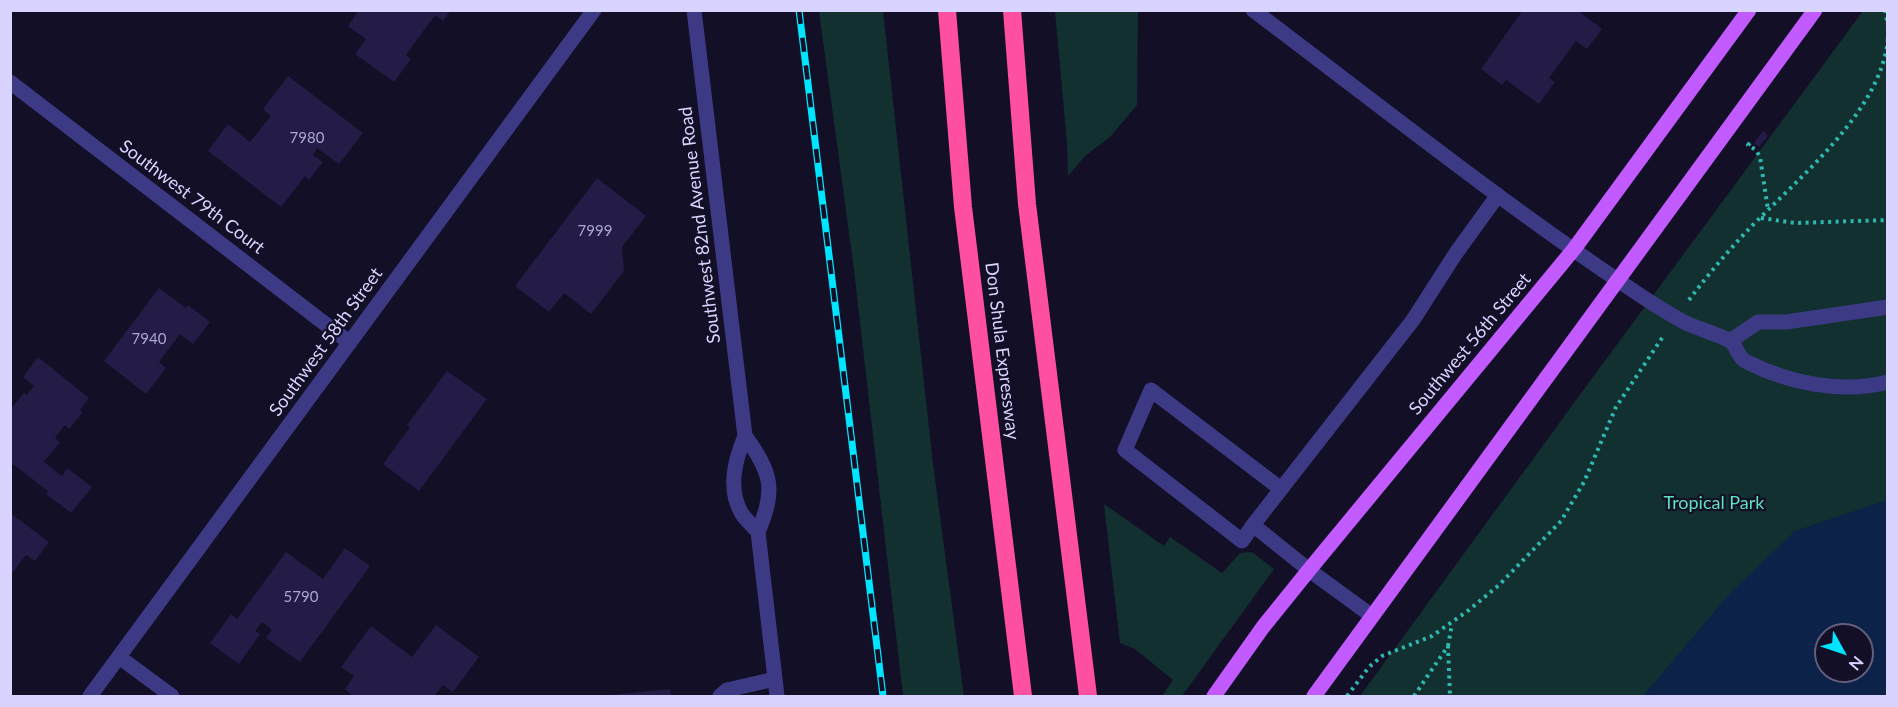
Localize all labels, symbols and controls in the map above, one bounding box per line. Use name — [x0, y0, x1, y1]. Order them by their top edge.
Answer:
street label: Southwest 82nd Avenue Road — [675, 105, 725, 345]
house number: 7980 — [290, 129, 324, 147]
street label: Southwest 79th Court — [115, 135, 269, 259]
house number: 7999 — [578, 222, 612, 240]
street label: Don Shula Expressway — [980, 261, 1024, 441]
street label: Southwest 58th Street — [265, 264, 387, 420]
street label: Southwest 56th Street — [1404, 269, 1536, 419]
house number: 7940 — [132, 330, 166, 348]
park label: Tropical Park — [1663, 492, 1765, 514]
house number: 5790 — [284, 588, 318, 606]
north arrow — [1814, 623, 1874, 683]
text: N — [1845, 653, 1868, 674]

